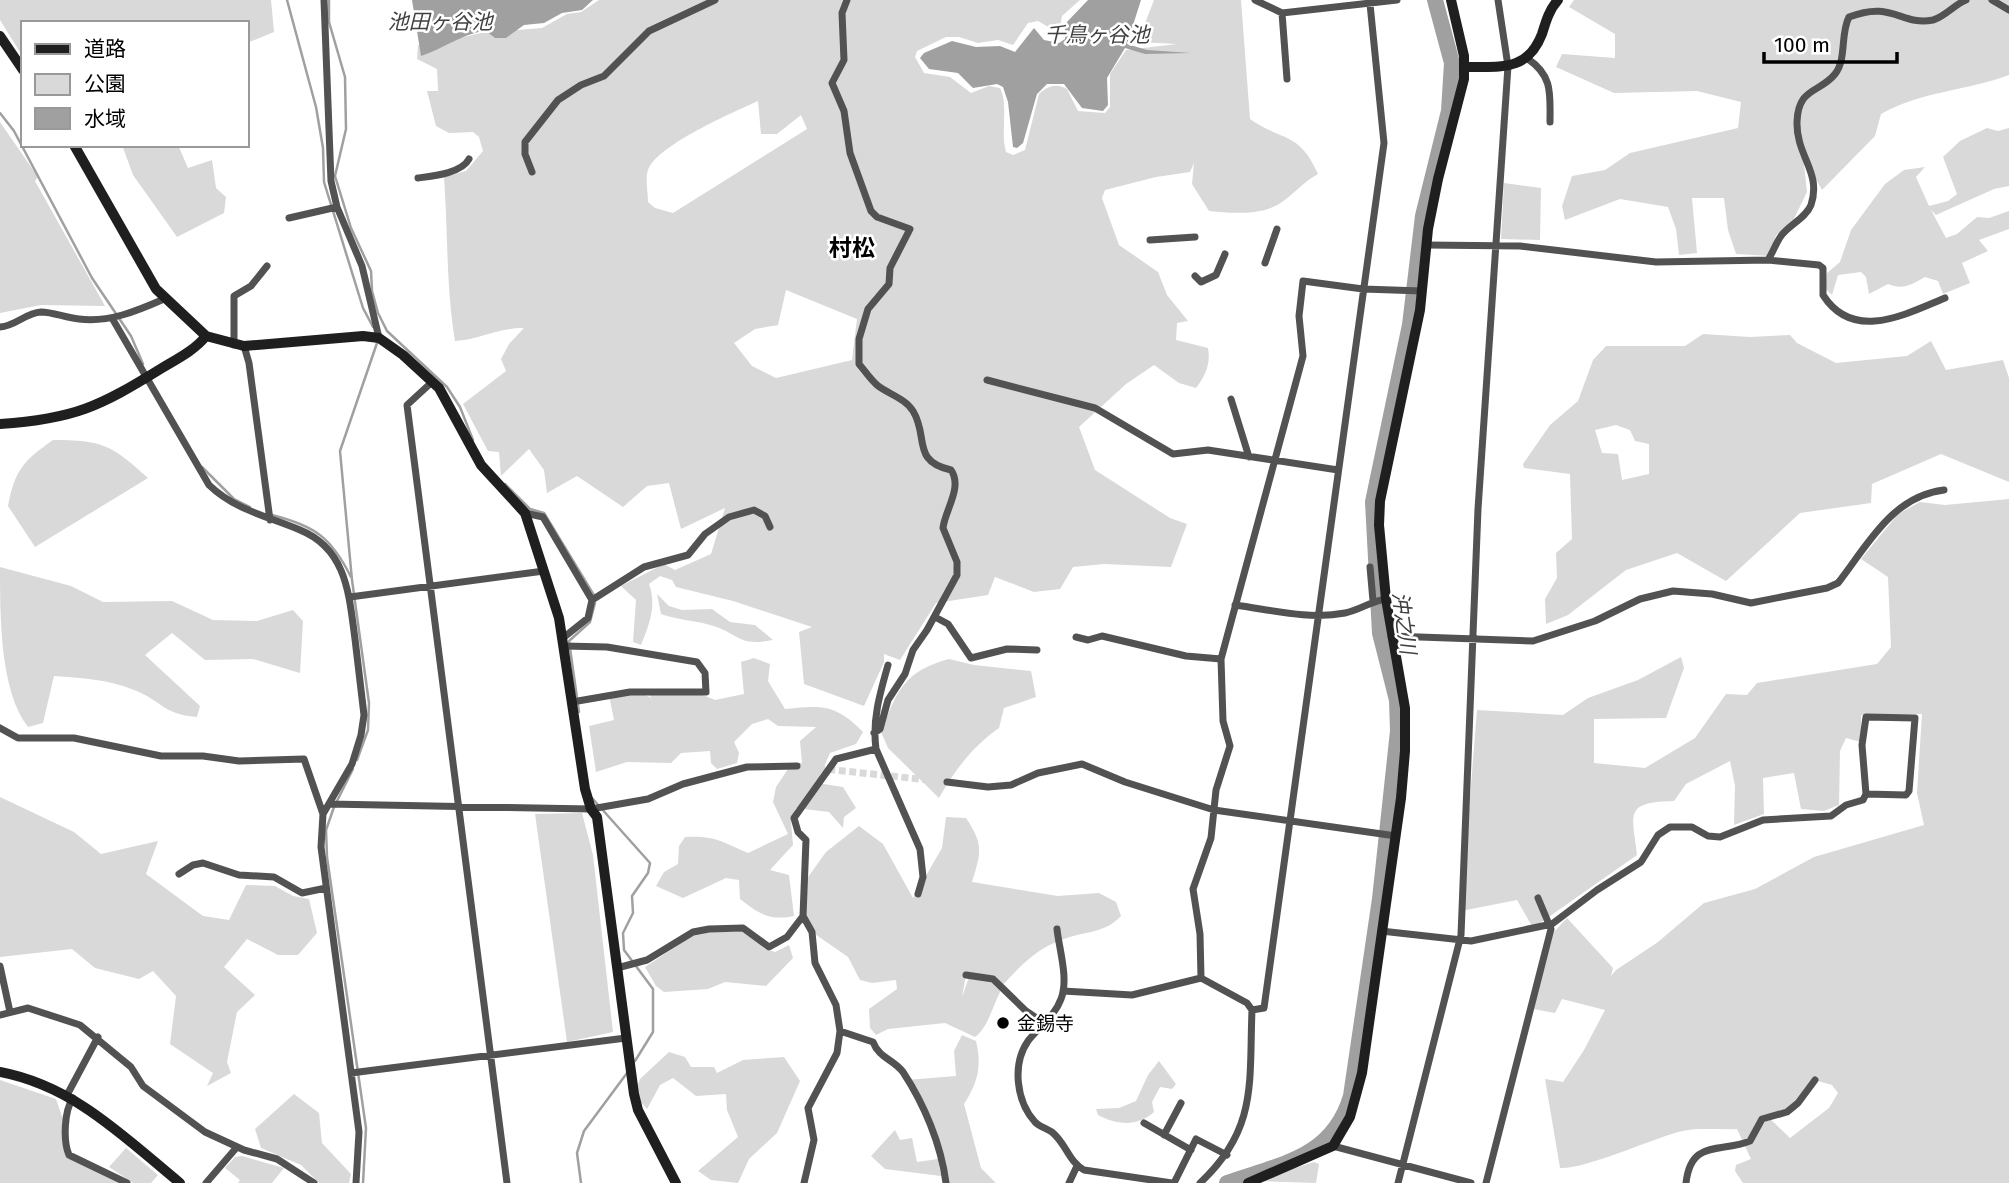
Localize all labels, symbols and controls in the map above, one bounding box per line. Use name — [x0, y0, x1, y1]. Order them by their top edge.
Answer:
water label: 池田ヶ谷池 — [388, 9, 494, 35]
legend — [21, 21, 248, 147]
scale bar — [1764, 21, 1897, 65]
water label: 千鳥ヶ谷池 — [1045, 22, 1151, 48]
text: 100 m — [1774, 32, 1830, 58]
text: 道路 — [84, 36, 126, 62]
text: 公園 — [84, 71, 126, 97]
text: 水域 — [84, 106, 126, 132]
district label: 村松 — [829, 234, 875, 262]
water label: 沖之川 — [1387, 590, 1422, 658]
place label: 金錫寺 — [1017, 1012, 1074, 1035]
marker: 金錫寺 — [995, 1015, 1011, 1031]

